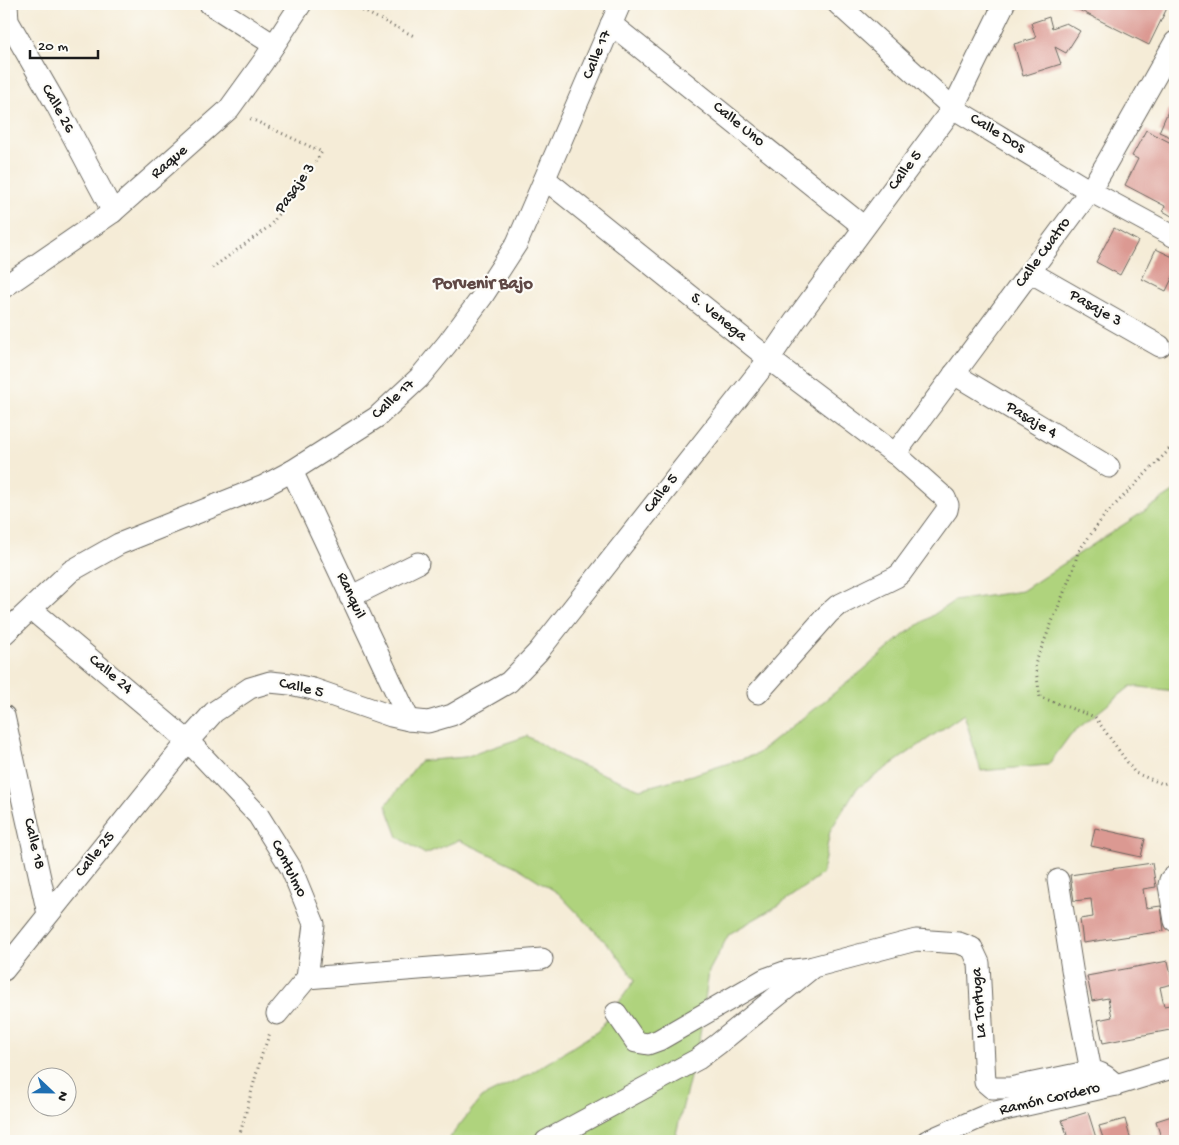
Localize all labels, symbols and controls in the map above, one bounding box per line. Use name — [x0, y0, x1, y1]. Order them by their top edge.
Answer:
street label: Calle 17 — [579, 27, 617, 82]
scale bar — [30, 28, 98, 60]
text: 20 m — [38, 38, 68, 56]
street label: Calle 26 — [36, 81, 78, 137]
street label: Calle Uno — [708, 98, 768, 152]
street label: Calle Dos — [966, 110, 1029, 158]
street label: Raque — [148, 141, 193, 184]
street label: Calle 5 — [885, 147, 927, 195]
street label: Pasaje 3 — [271, 160, 320, 219]
street label: Calle Cuatro — [1012, 214, 1076, 292]
district label: Porvenir Bajo — [432, 274, 534, 295]
street label: Pasaje 3 — [1064, 286, 1125, 332]
street label: S. Venega — [686, 289, 751, 347]
street label: Calle 17 — [369, 375, 420, 424]
street label: Pasaje 4 — [1001, 398, 1061, 444]
street label: Calle 5 — [641, 470, 683, 518]
street label: Ranquil — [331, 570, 369, 622]
street label: Calle 24 — [84, 651, 136, 699]
street label: Calle 5 — [277, 675, 325, 703]
street label: Calle 18 — [18, 817, 48, 872]
street label: Calle 25 — [72, 828, 120, 882]
street label: Contulmo — [266, 837, 310, 901]
street label: La Tortuga — [968, 966, 992, 1039]
north arrow — [28, 1068, 78, 1118]
street label: Ramón Cordero — [998, 1079, 1102, 1121]
text: N — [52, 1089, 71, 1103]

